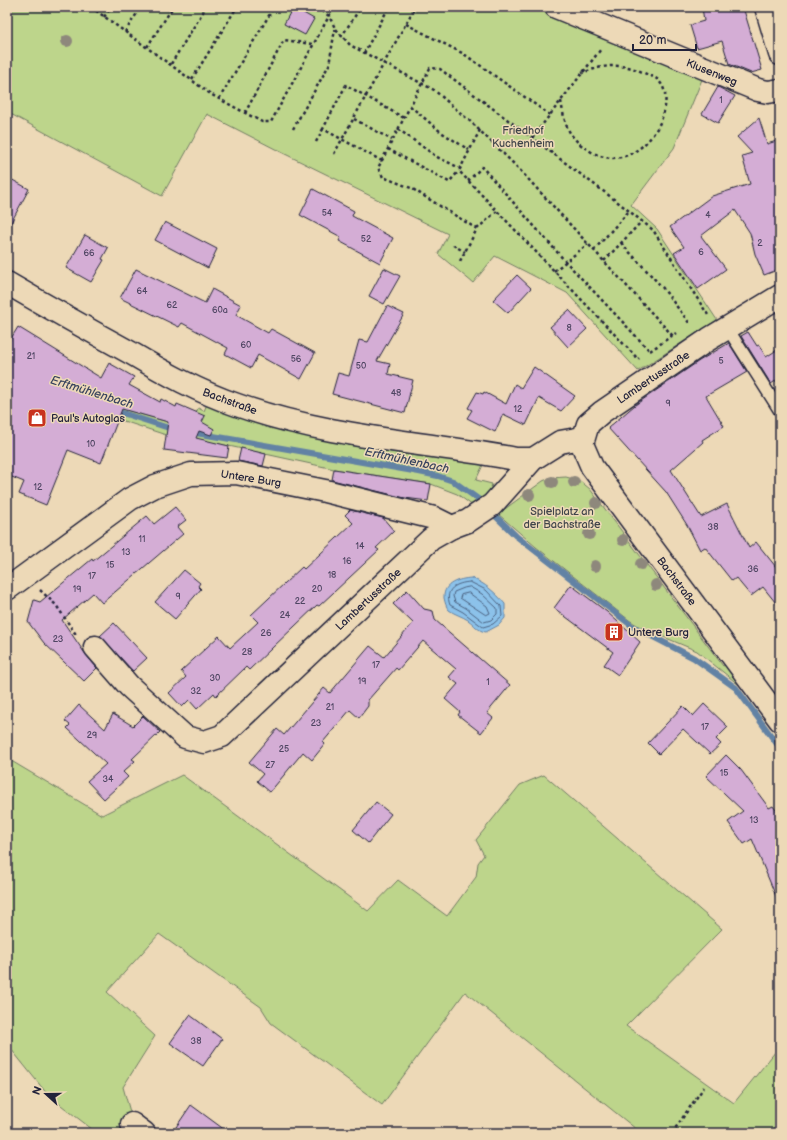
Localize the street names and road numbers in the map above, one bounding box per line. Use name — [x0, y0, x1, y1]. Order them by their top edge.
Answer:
street label: Klusenweg — [684, 56, 739, 89]
street label: Lambertusstraße — [615, 348, 692, 406]
street label: Bachstraße — [201, 386, 259, 418]
street label: Untere Burg — [220, 467, 282, 490]
street label: Bachstraße — [654, 555, 699, 608]
street label: Lambertusstraße — [333, 565, 404, 633]

